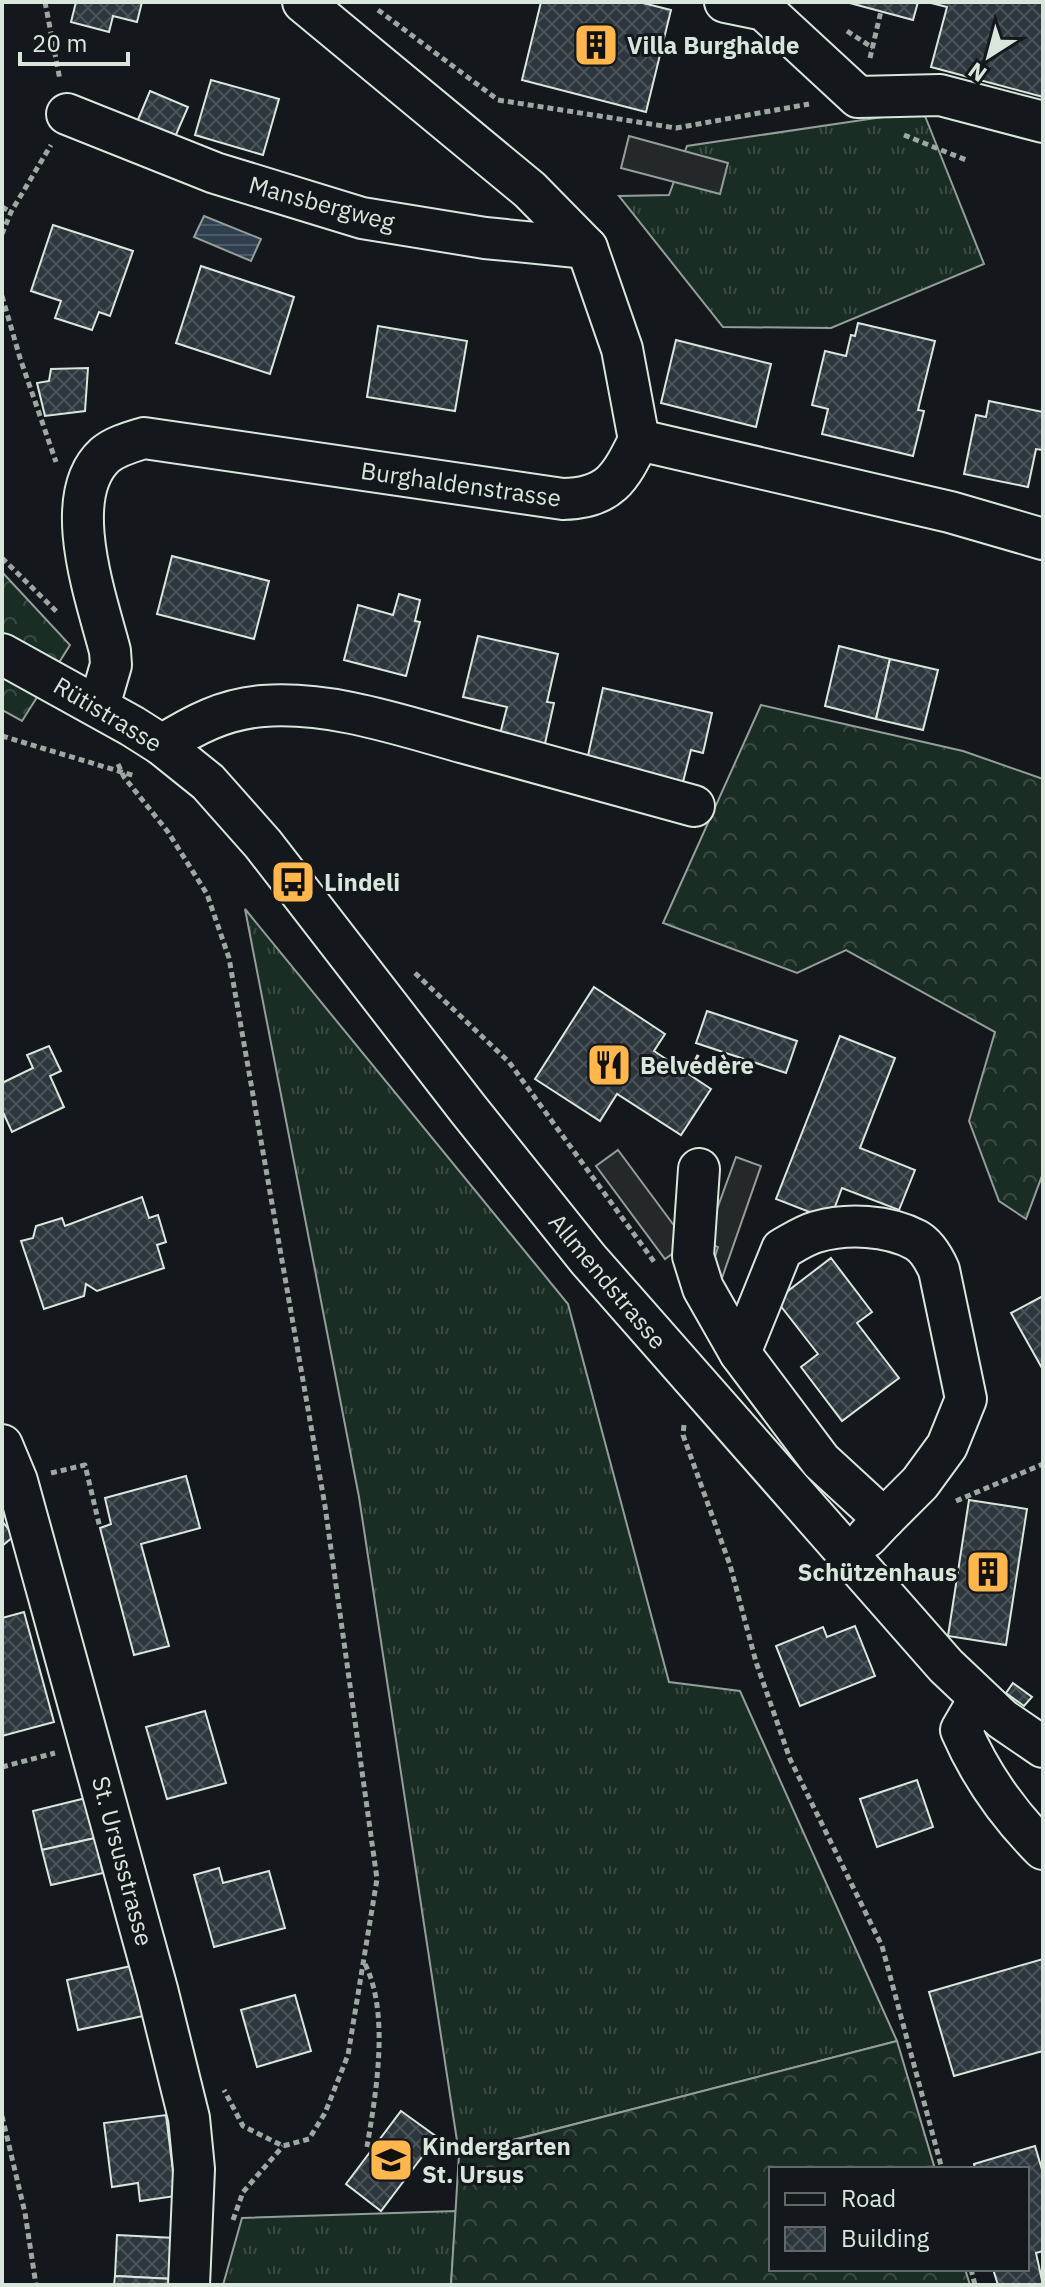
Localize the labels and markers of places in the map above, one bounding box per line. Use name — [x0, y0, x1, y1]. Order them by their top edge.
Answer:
building icon: Villa Burghalde — [572, 21, 620, 69]
place label: Villa Burghalde — [627, 29, 799, 61]
bus stop icon: Lindeli — [269, 858, 317, 906]
place label: Lindeli — [324, 866, 400, 898]
restaurant icon: Belvédère — [585, 1041, 633, 1089]
place label: Belvédère — [640, 1049, 754, 1081]
building icon: Schützenhaus — [964, 1548, 1012, 1596]
place label: Schützenhaus — [798, 1556, 957, 1588]
place label: Kindergarten St. Ursus — [422, 2130, 571, 2190]
school or university icon: Kindergarten St. Ursus — [367, 2136, 415, 2184]

